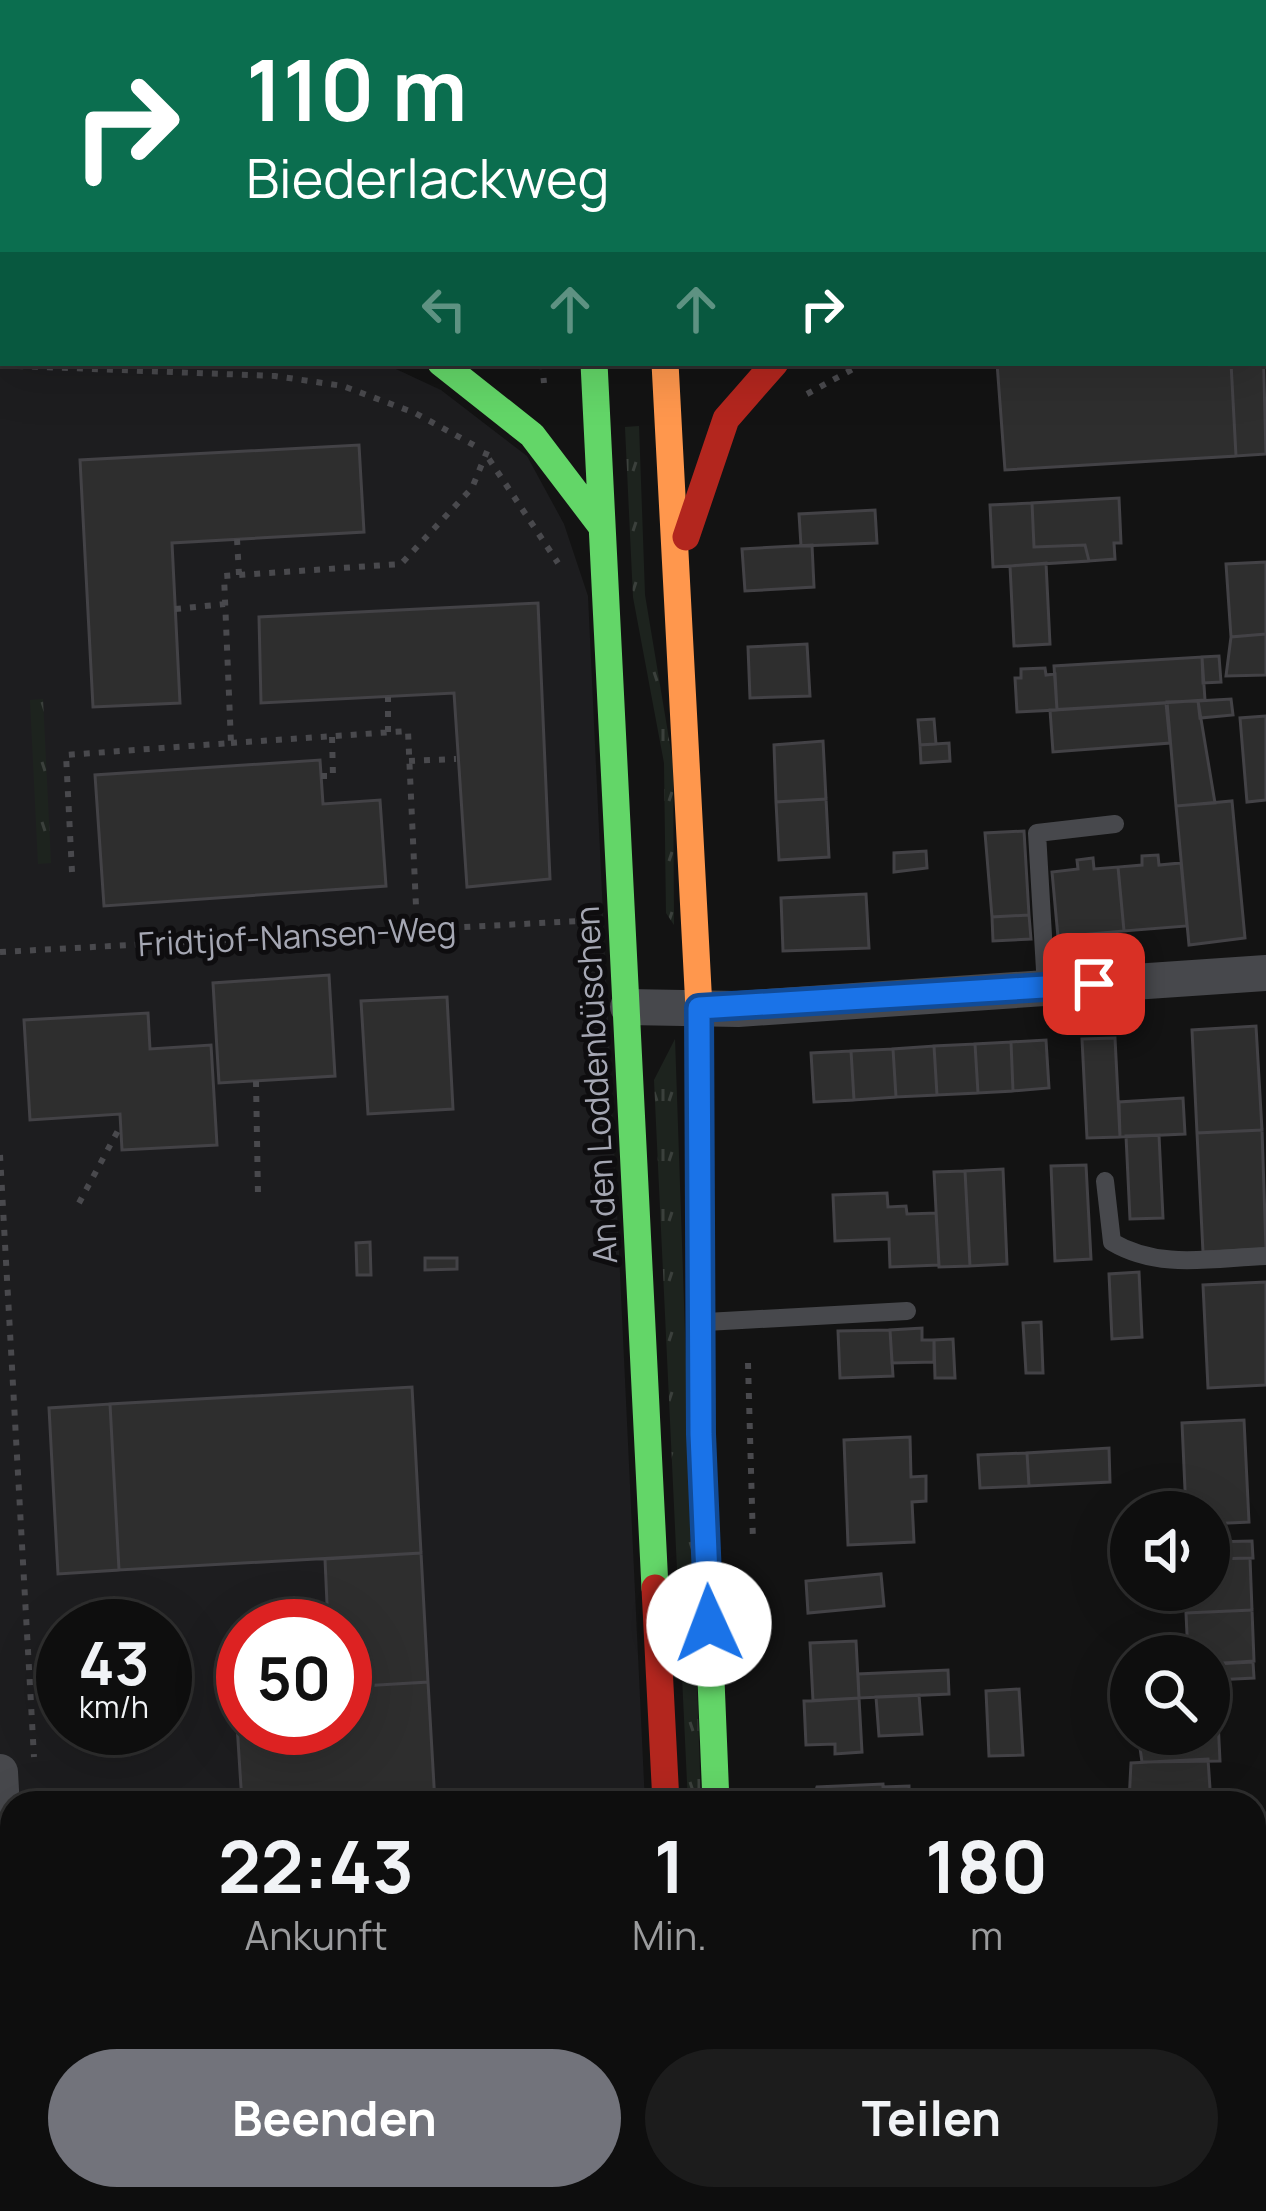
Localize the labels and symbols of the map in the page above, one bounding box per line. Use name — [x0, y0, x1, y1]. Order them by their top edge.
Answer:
street label: Fridtjof-Nansen-Weg — [137, 905, 457, 966]
street label: An den Loddenbüschen — [564, 905, 627, 1265]
pin — [1043, 933, 1145, 1035]
position arrow — [646, 1561, 772, 1687]
speed limit sign: 50 — [216, 1599, 372, 1755]

